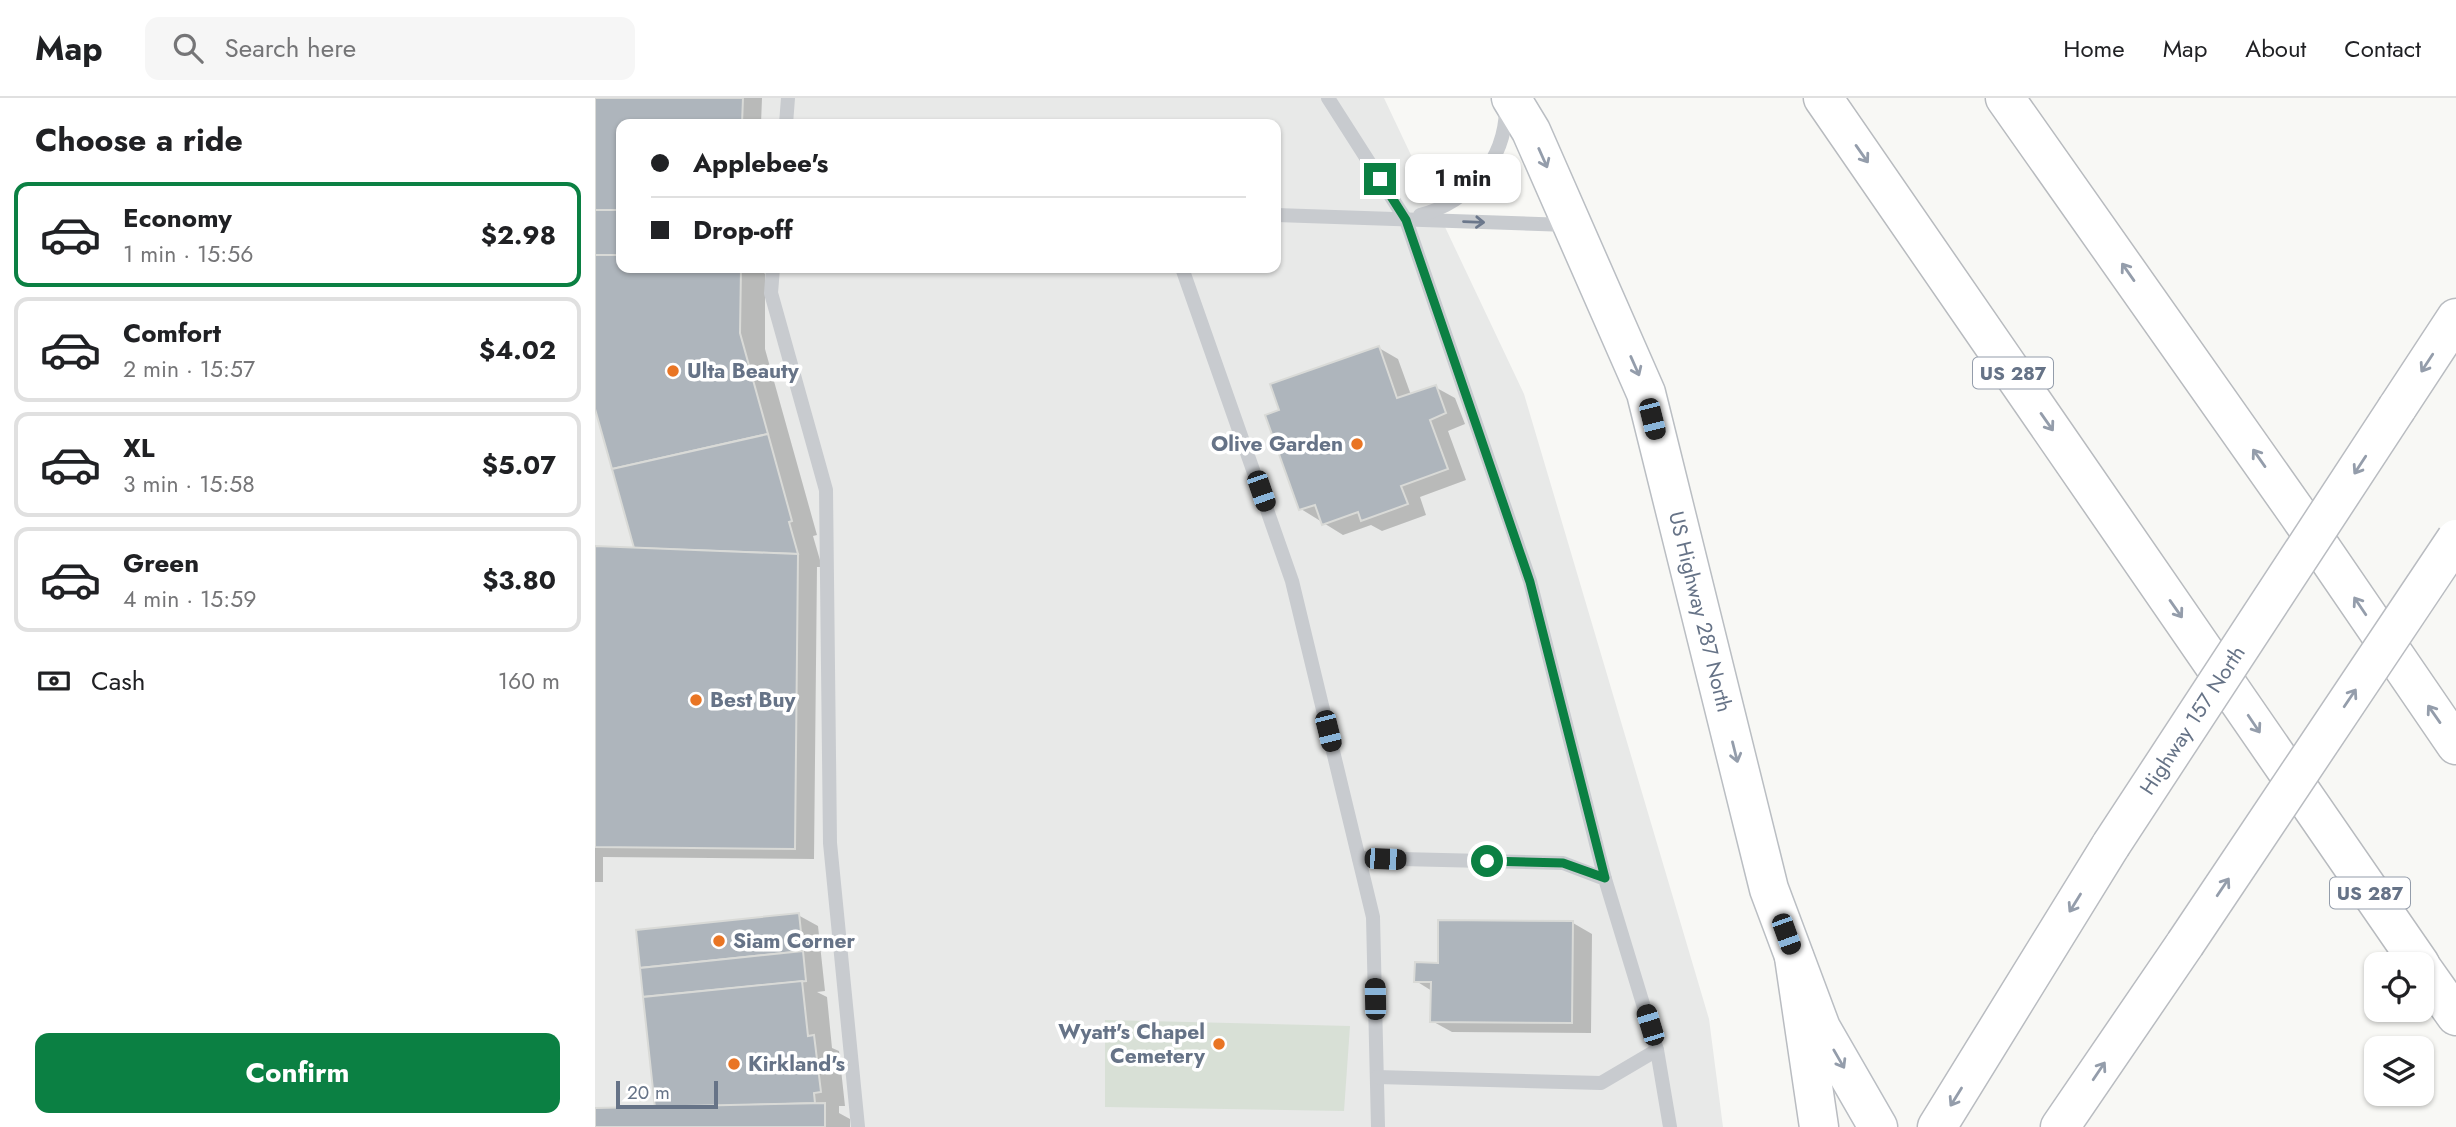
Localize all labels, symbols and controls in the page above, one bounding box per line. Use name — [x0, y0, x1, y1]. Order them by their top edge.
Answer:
search box — [145, 17, 635, 80]
text: Map — [35, 25, 103, 72]
icon: search — [169, 29, 207, 67]
text: Search here — [225, 29, 356, 67]
text: Home — [2063, 31, 2125, 66]
text: Map — [2163, 31, 2207, 66]
text: About — [2245, 31, 2306, 66]
text: Contact — [2344, 31, 2421, 66]
text: Choose a ride — [35, 117, 243, 163]
text: Applebee's — [693, 144, 828, 182]
one-way arrow — [1855, 144, 1869, 163]
one-way arrow — [1537, 147, 1550, 168]
callout: 1 min — [1405, 154, 1520, 204]
text: 1 min — [1434, 161, 1492, 195]
route end — [1364, 163, 1396, 195]
text: Economy — [123, 199, 232, 237]
icon: car — [39, 203, 102, 266]
text: Drop-off — [693, 211, 793, 249]
one-way arrow — [1462, 215, 1485, 228]
text: $2.98 — [481, 216, 556, 254]
text: 1 min · 15:56 — [123, 237, 253, 271]
one-way arrow — [2121, 263, 2135, 282]
text: Comfort — [123, 314, 221, 352]
icon: car — [39, 318, 102, 381]
text: $4.02 — [479, 331, 556, 369]
text: 2 min · 15:57 — [123, 352, 255, 386]
one-way arrow — [2419, 353, 2434, 372]
one-way arrow — [1629, 355, 1642, 377]
place label: Ulta Beauty — [687, 356, 800, 386]
road number: US 287 — [1973, 358, 2053, 388]
marker: Ulta Beauty — [665, 363, 681, 379]
car — [1637, 396, 1668, 442]
one-way arrow — [2040, 412, 2054, 431]
text: XL — [123, 429, 155, 467]
place label: Olive Garden — [1211, 429, 1343, 459]
icon: car — [39, 433, 102, 496]
marker: Olive Garden — [1349, 436, 1365, 452]
text: $5.07 — [482, 446, 556, 484]
one-way arrow — [2252, 449, 2266, 468]
one-way arrow — [2352, 455, 2366, 475]
text: 3 min · 15:58 — [123, 467, 255, 501]
car — [1245, 468, 1278, 514]
street label: US Highway 287 North — [1661, 508, 1740, 715]
text: Green — [123, 544, 199, 582]
icon: car — [39, 548, 102, 611]
text: $3.80 — [482, 561, 556, 599]
text: 4 min · 15:59 — [123, 582, 256, 616]
one-way arrow — [2353, 597, 2367, 616]
one-way arrow — [2169, 599, 2183, 618]
street label: Highway 157 North — [2133, 640, 2252, 801]
icon: cash — [35, 662, 73, 700]
text: Cash — [91, 662, 145, 700]
text: 160 m — [498, 664, 560, 698]
place label: Best Buy — [710, 685, 797, 715]
one-way arrow — [2342, 689, 2357, 708]
marker: Best Buy — [688, 692, 704, 708]
one-way arrow — [2427, 705, 2441, 724]
car — [1313, 708, 1344, 754]
one-way arrow — [2248, 714, 2262, 734]
one-way arrow — [1729, 740, 1742, 763]
route start — [1471, 845, 1503, 877]
car — [1364, 848, 1407, 870]
one-way arrow — [2216, 878, 2230, 897]
road number: US 287 — [2330, 878, 2410, 908]
one-way arrow — [2068, 892, 2082, 912]
car — [1769, 911, 1804, 957]
place label: Siam Corner — [733, 926, 856, 956]
marker: Siam Corner — [711, 933, 727, 949]
map controls — [2364, 952, 2434, 1106]
button: locate — [2364, 952, 2434, 1022]
car — [1365, 978, 1386, 1020]
car — [1634, 1002, 1667, 1048]
place label: Wyatt's Chapel Cemetery — [1058, 1017, 1206, 1071]
button: Confirm — [35, 1033, 560, 1113]
marker: Wyatt's Chapel Cemetery — [1211, 1036, 1227, 1052]
button: layers — [2364, 1036, 2434, 1106]
place label: Kirkland's — [748, 1049, 846, 1079]
one-way arrow — [1832, 1049, 1846, 1069]
marker: Kirkland's — [726, 1056, 742, 1072]
one-way arrow — [2092, 1062, 2106, 1081]
scale bar — [616, 1078, 717, 1110]
text: 20 m — [627, 1079, 670, 1106]
one-way arrow — [1948, 1086, 1962, 1106]

